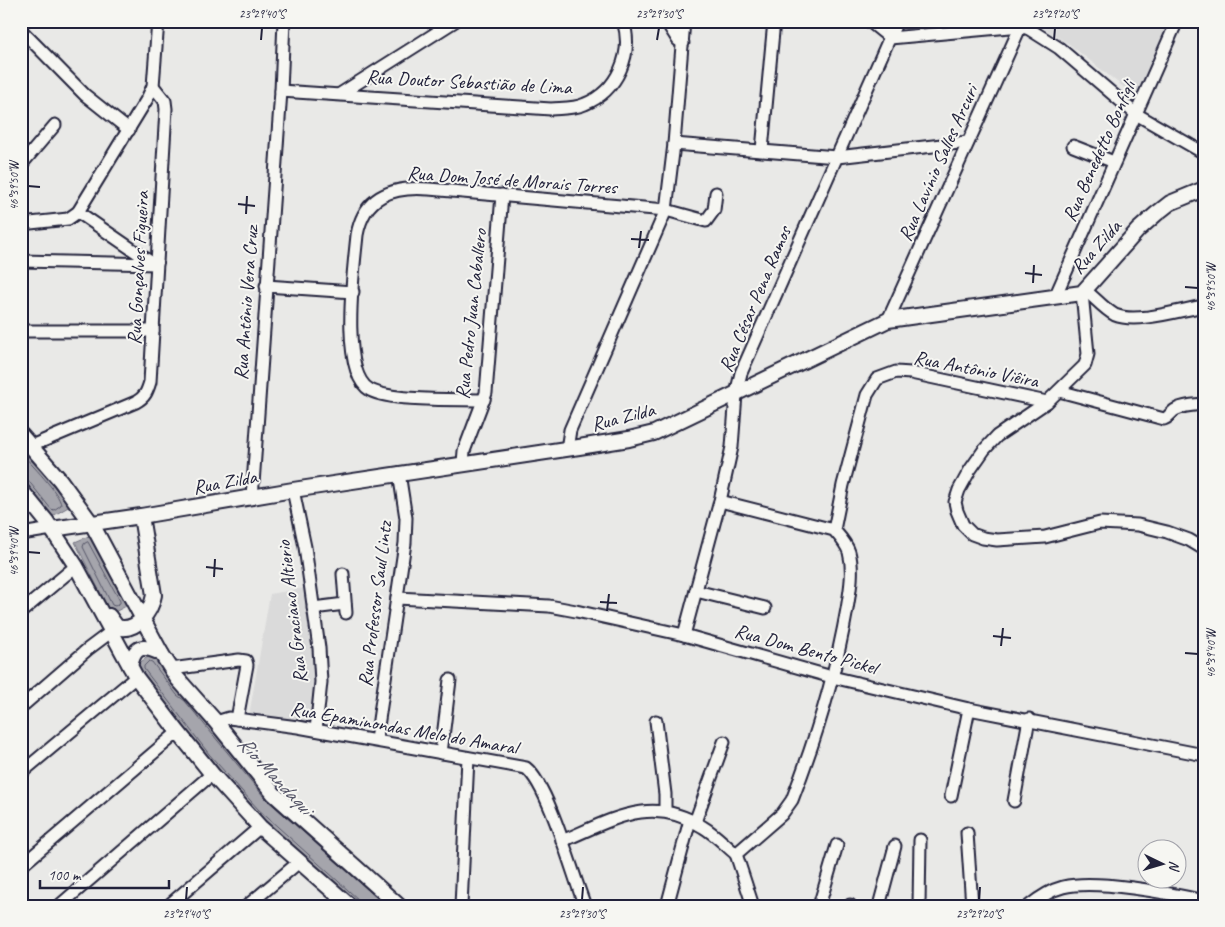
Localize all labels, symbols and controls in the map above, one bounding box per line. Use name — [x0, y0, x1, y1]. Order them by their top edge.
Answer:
text: 23°29'40"S — [239, 6, 287, 22]
text: 23°29'30"S — [636, 6, 684, 22]
text: 23°29'20"S — [1032, 6, 1080, 22]
street label: Rua Doutor Sebastião de Lima — [365, 64, 574, 100]
street label: Rua Benedetto Bonfigli — [1057, 74, 1142, 226]
street label: Rua Lavínio Salles Arcuri — [892, 79, 985, 245]
text: 46°39'50"W — [6, 159, 22, 210]
street label: Rua Dom José de Morais Torres — [406, 160, 620, 200]
street label: Rua Gonçalves Figueira — [121, 189, 155, 346]
street label: Rua Zilda — [1065, 214, 1128, 279]
street label: Rua César Pena Ramos — [713, 220, 798, 376]
street label: Rua Antônio Vera Cruz — [228, 222, 264, 381]
street label: Rua Pedro Juan Caballero — [450, 227, 492, 400]
text: 46°39'50"W — [1203, 261, 1219, 312]
street label: Rua Antônio Viêira — [911, 345, 1042, 394]
street label: Rua Zilda — [589, 397, 659, 437]
street label: Rua Zilda — [191, 464, 260, 500]
street label: Rua Professor Saul Lintz — [352, 518, 398, 688]
text: 46°39'40"W — [6, 525, 22, 576]
street label: Rua Graciano Altierio — [271, 538, 313, 685]
street label: Rua Dom Bento Pickel — [732, 618, 884, 681]
text: 46°39'40"W — [1203, 627, 1219, 678]
street label: Rua Epaminondas Melo do Amaral — [288, 696, 523, 761]
water label: Rio Mandaqui — [232, 730, 321, 823]
north arrow — [1138, 840, 1188, 890]
scale bar — [40, 857, 169, 889]
text: N — [1165, 860, 1183, 872]
text: 100 m — [48, 866, 82, 885]
text: 23°29'40"S — [163, 906, 211, 922]
text: 23°29'30"S — [559, 906, 607, 922]
text: 23°29'20"S — [956, 906, 1004, 922]

